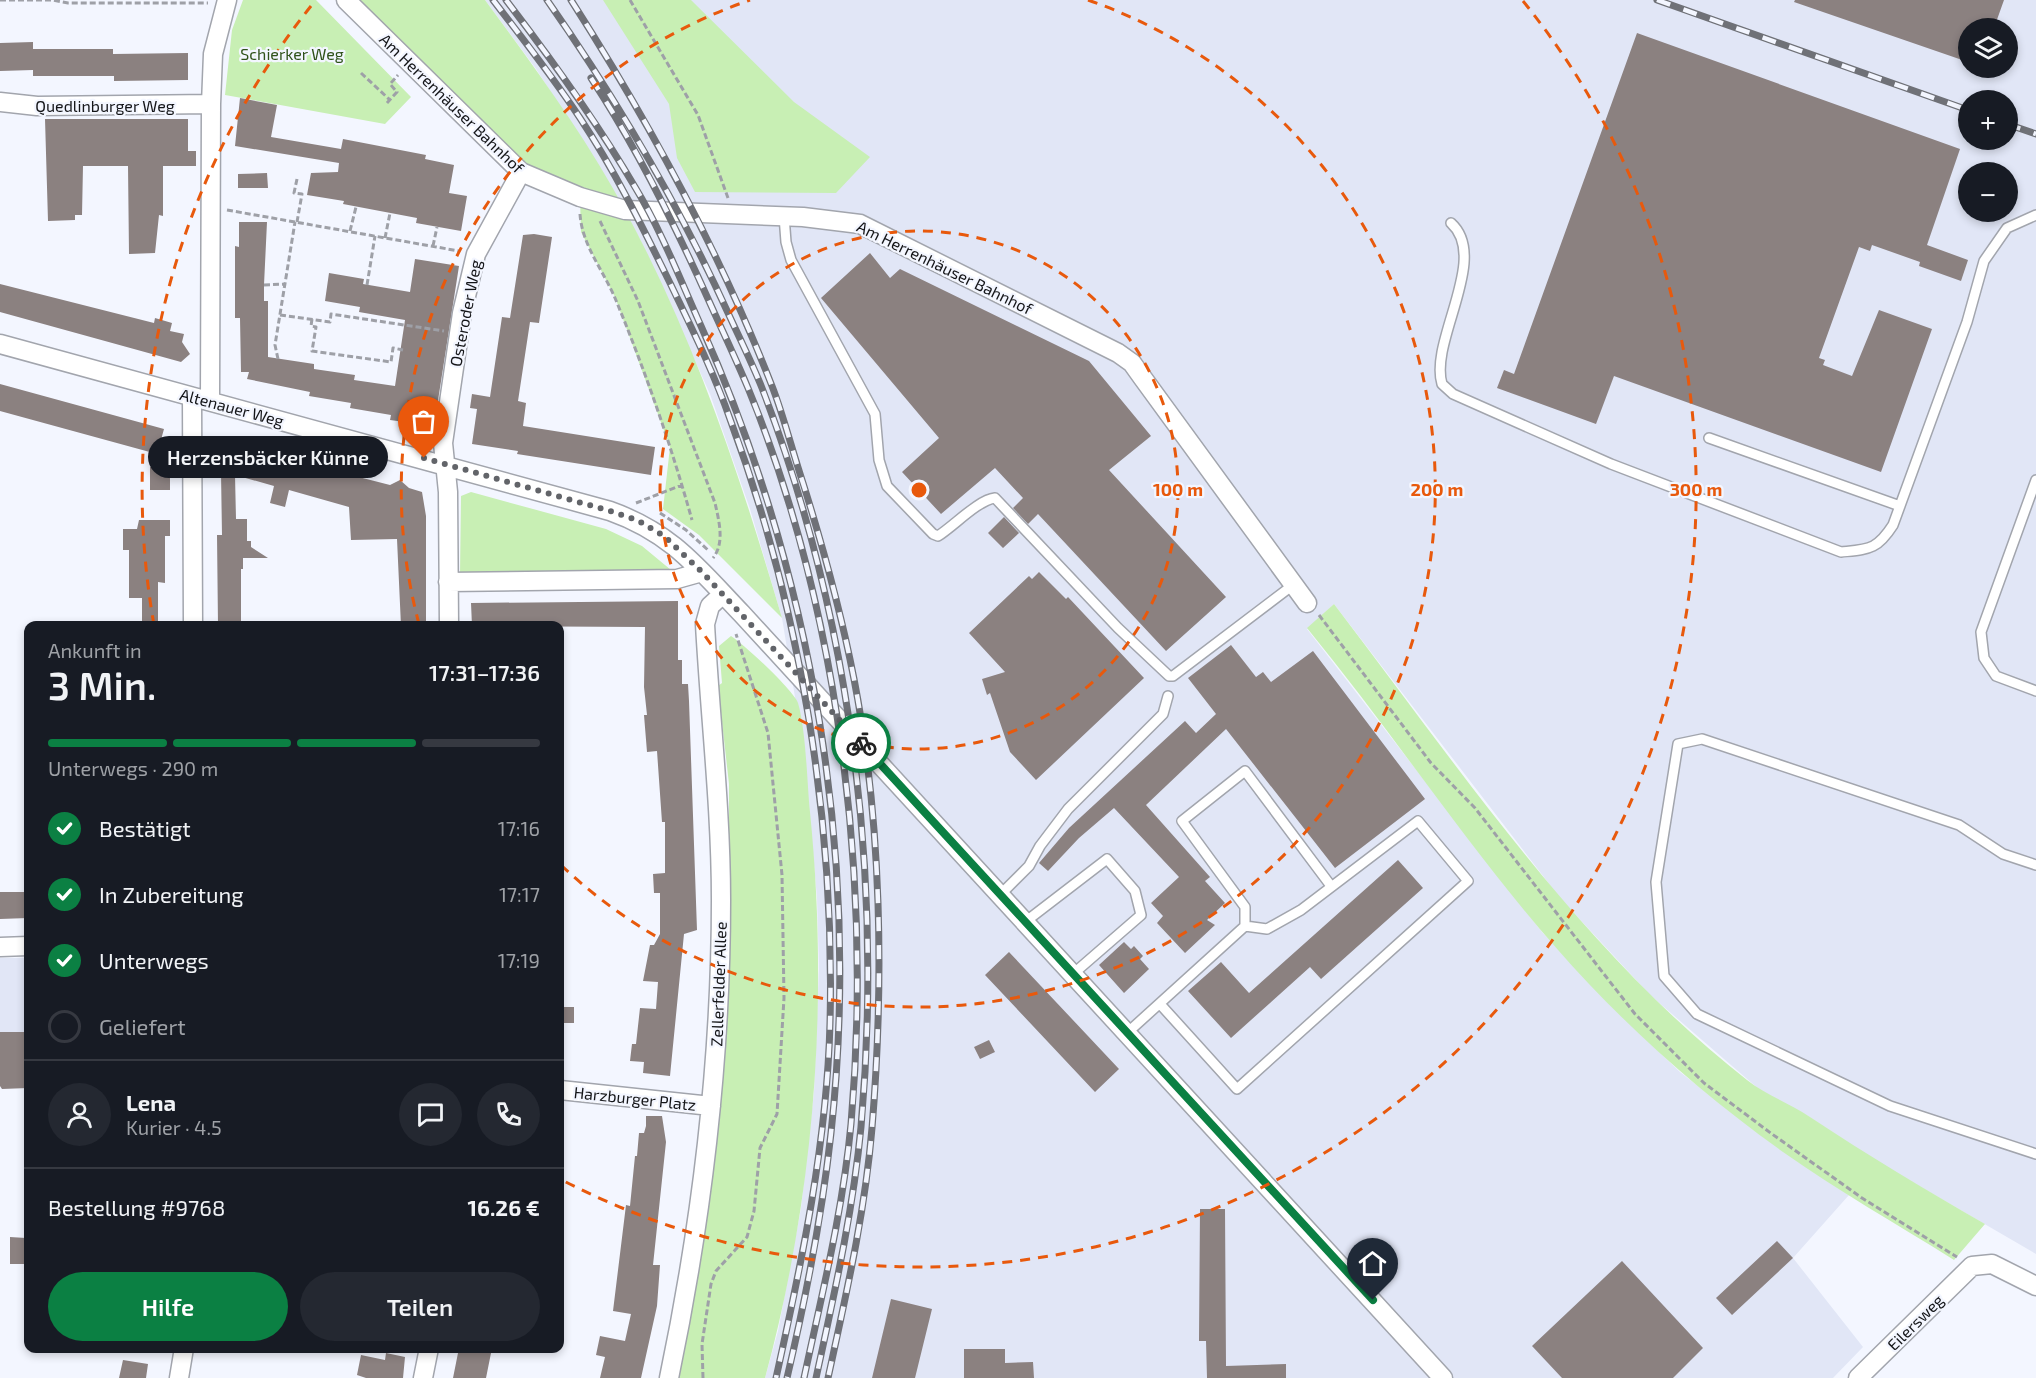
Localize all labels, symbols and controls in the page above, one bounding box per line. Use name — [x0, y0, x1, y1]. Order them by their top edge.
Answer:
map controls — [1958, 18, 2018, 222]
button: layers — [1958, 18, 2018, 78]
street label: Am Herrenhäuser Bahnhof — [376, 29, 529, 177]
park label: Schierker Weg — [240, 44, 344, 63]
button: + — [1958, 90, 2018, 150]
street label: Quedlinburger Weg — [35, 96, 175, 116]
button: − — [1958, 162, 2018, 222]
street label: Am Herrenhäuser Bahnhof — [854, 216, 1037, 318]
street label: Osteroder Weg — [445, 258, 485, 368]
street label: Altenauer Weg — [178, 384, 286, 430]
pin — [398, 396, 449, 458]
icon: bag — [407, 405, 440, 438]
callout: Herzensbäcker Künne — [148, 437, 388, 479]
text: Herzensbäcker Künne — [167, 445, 369, 469]
text: 100 m — [1153, 478, 1203, 500]
text: 200 m — [1411, 478, 1463, 500]
text: 300 m — [1670, 478, 1722, 500]
centre of rings — [909, 480, 929, 500]
text: Ankunft in — [48, 638, 142, 662]
text: 17:31–17:36 — [429, 659, 540, 685]
text: 3 Min. — [48, 661, 156, 708]
courier — [831, 713, 891, 773]
icon: bike — [845, 727, 878, 760]
text: Unterwegs · 290 m — [48, 756, 218, 780]
icon: check — [48, 812, 81, 845]
text: Bestätigt — [99, 815, 191, 841]
text: 17:16 — [498, 816, 540, 840]
icon: check — [48, 878, 81, 911]
text: In Zubereitung — [99, 881, 244, 907]
text: 17:17 — [499, 882, 540, 906]
street label: Zellerfelder Allee — [706, 921, 730, 1047]
icon: check — [48, 944, 81, 977]
text: Unterwegs — [99, 947, 209, 973]
text: 17:19 — [498, 948, 540, 972]
text: Geliefert — [99, 1013, 186, 1039]
street label: Harzburger Platz — [573, 1082, 697, 1114]
button: person — [48, 1083, 111, 1146]
button: chat — [399, 1083, 462, 1146]
button: phone — [477, 1083, 540, 1146]
text: Lena — [126, 1089, 176, 1115]
text: Kurier · 4.5 — [126, 1115, 222, 1139]
text: Bestellung #9768 — [48, 1194, 225, 1220]
text: 16.26 € — [468, 1194, 540, 1220]
pin — [1347, 1238, 1398, 1300]
icon: home — [1356, 1247, 1389, 1280]
button: Hilfe — [48, 1272, 288, 1341]
button: Teilen — [300, 1272, 540, 1341]
street label: Eilersweg — [1883, 1290, 1947, 1354]

